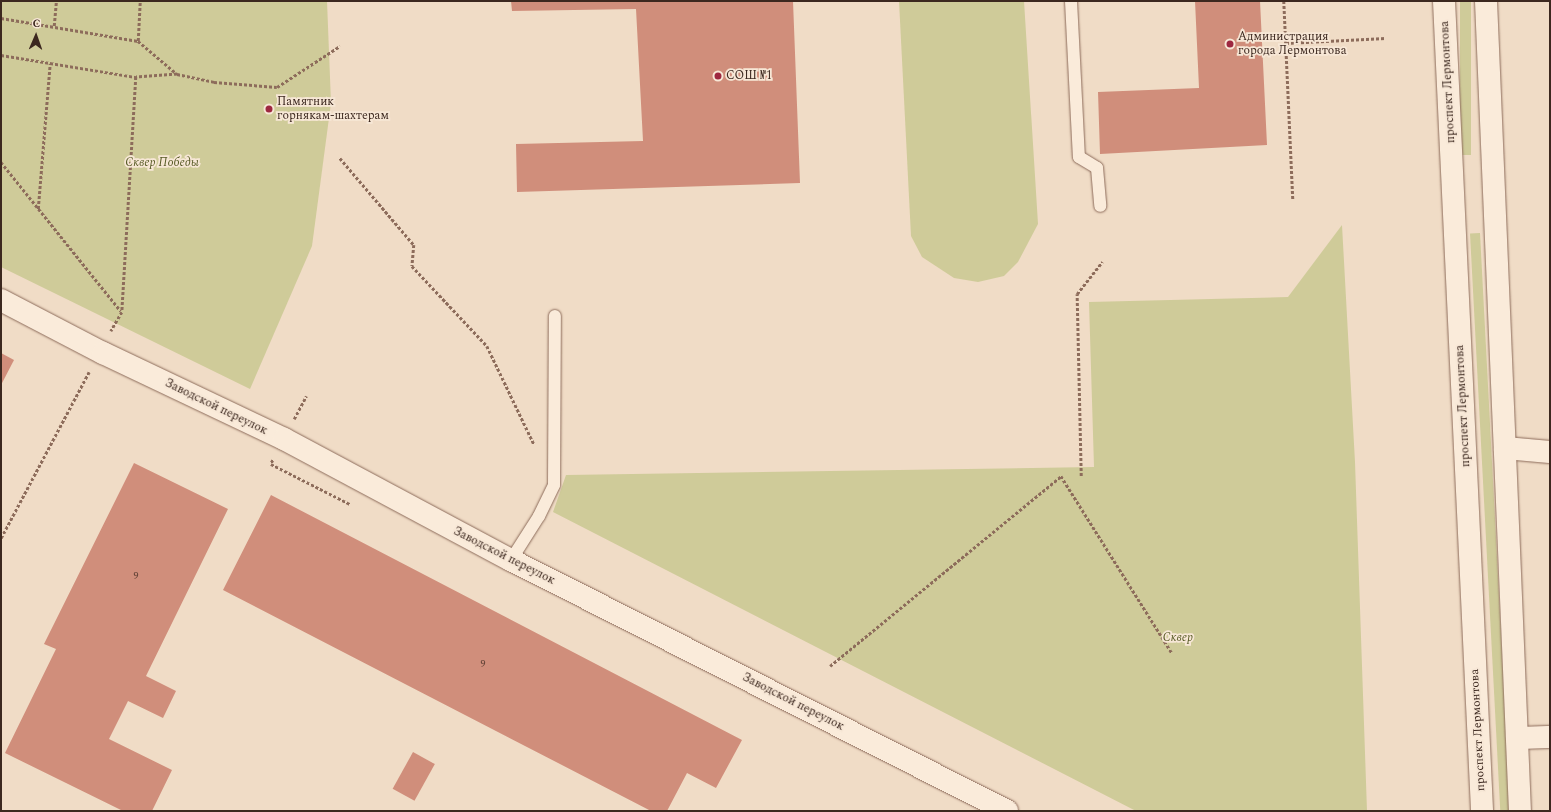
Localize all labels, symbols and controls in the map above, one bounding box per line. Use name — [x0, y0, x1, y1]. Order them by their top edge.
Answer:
text: С — [32, 15, 41, 32]
north arrow — [16, 16, 56, 56]
street label: проспект Лермонтова — [1438, 20, 1458, 144]
place label: Администрация города Лермонтова — [1238, 30, 1347, 58]
marker: Администрация города Лермонтова — [1225, 39, 1235, 49]
place label: СОШ №1 — [726, 69, 772, 83]
marker: СОШ №1 — [713, 71, 723, 81]
place label: Памятник горнякам-шахтерам — [277, 95, 389, 123]
marker: Памятник горнякам-шахтерам — [264, 104, 274, 114]
park label: Сквер Победы — [125, 156, 199, 170]
street label: проспект Лермонтова — [1453, 344, 1473, 468]
street label: Заводской переулок — [162, 376, 270, 438]
street label: Заводской переулок — [451, 524, 557, 588]
house number: 9 — [134, 571, 138, 583]
park label: Сквер — [1163, 631, 1193, 645]
house number: 9 — [481, 659, 485, 671]
street label: проспект Лермонтова — [1468, 668, 1488, 792]
street label: Заводской переулок — [740, 670, 846, 734]

